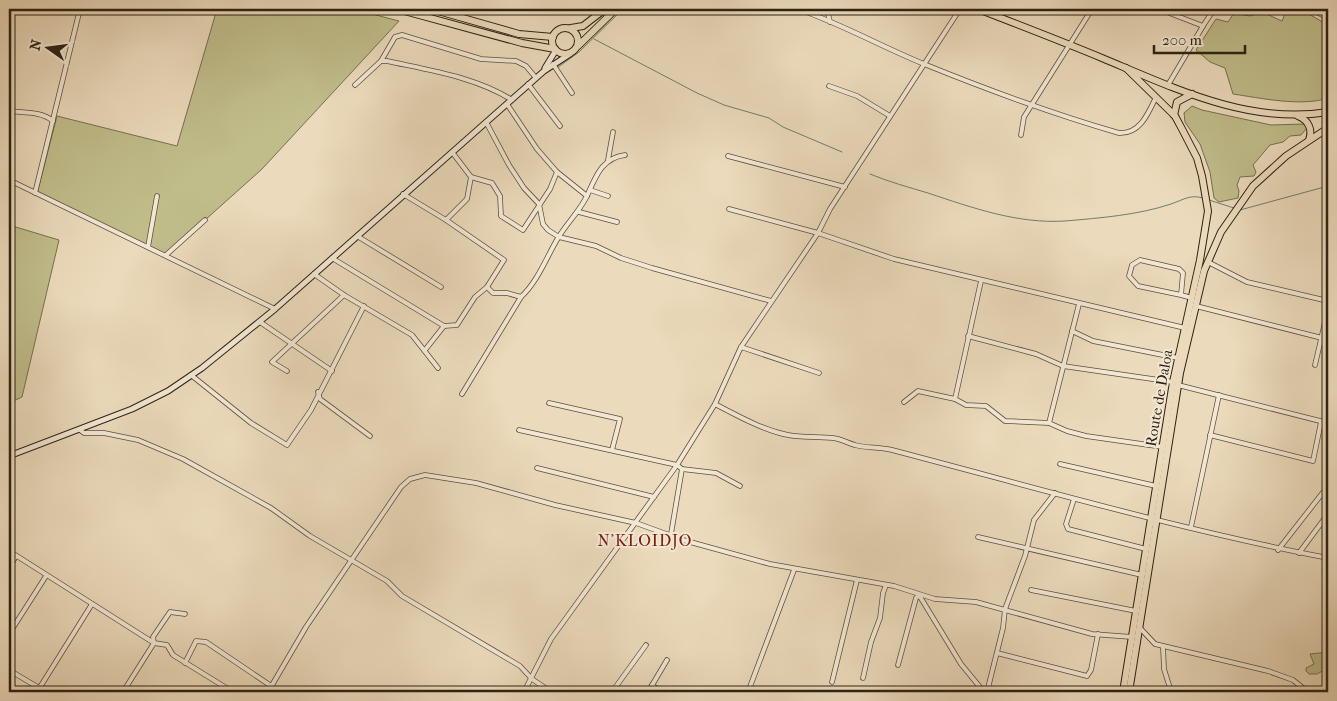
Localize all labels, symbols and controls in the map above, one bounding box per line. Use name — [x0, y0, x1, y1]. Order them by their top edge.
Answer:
north arrow — [22, 22, 72, 72]
scale bar — [1154, 22, 1246, 54]
text: 200 m — [1162, 31, 1202, 49]
text: N — [26, 37, 45, 52]
street label: Route de Daloa — [1142, 347, 1177, 448]
district label: N'KLOIDJO — [597, 531, 693, 550]

